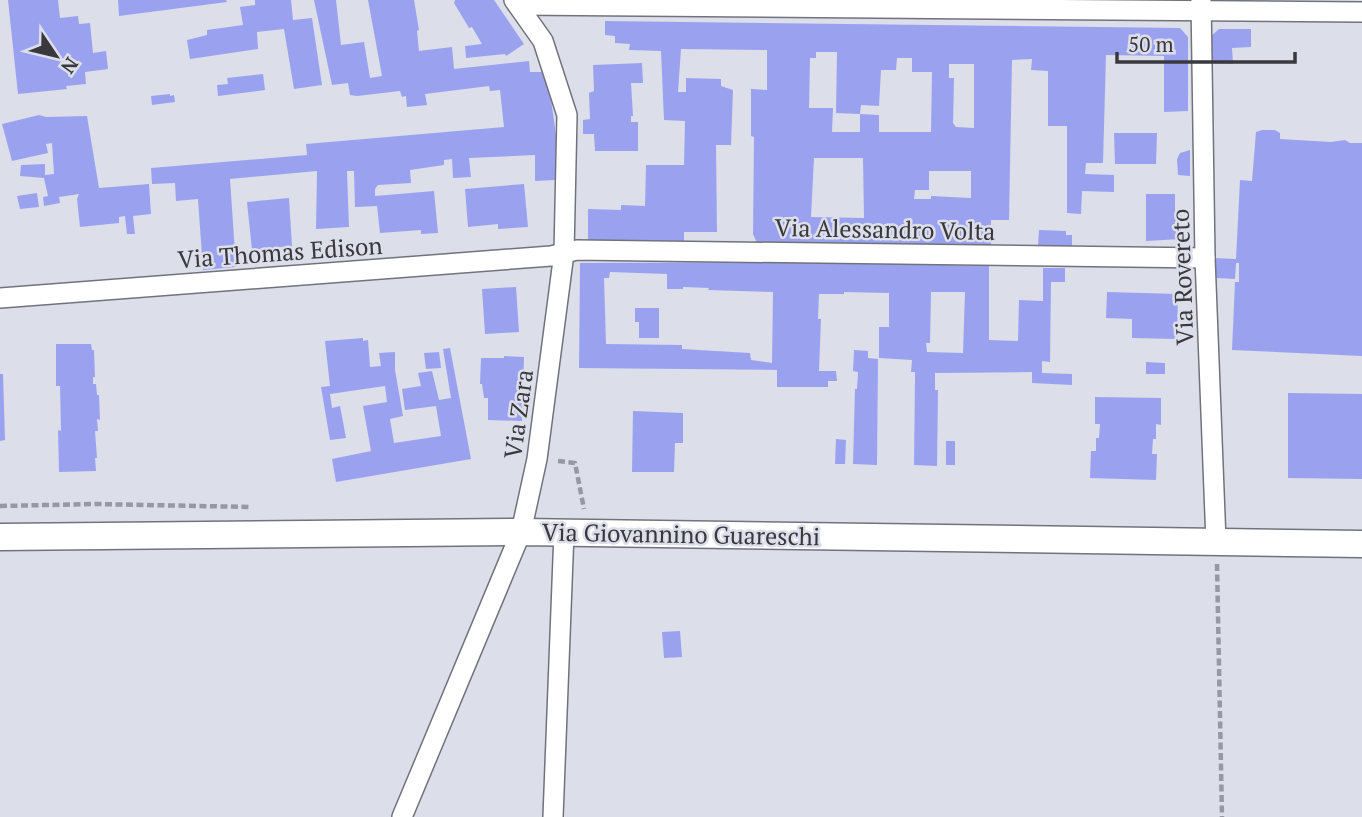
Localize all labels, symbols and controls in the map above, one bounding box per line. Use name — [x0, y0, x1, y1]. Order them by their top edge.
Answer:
north arrow — [21, 21, 91, 91]
scale bar — [1117, 21, 1296, 65]
text: 50 m — [1128, 30, 1174, 58]
text: N — [56, 53, 85, 80]
street label: Via Rovereto — [1164, 208, 1200, 346]
street label: Via Alessandro Volta — [774, 211, 996, 247]
street label: Via Thomas Edison — [176, 229, 384, 275]
street label: Via Zara — [496, 367, 540, 461]
street label: Via Giovannino Guareschi — [542, 516, 820, 552]

